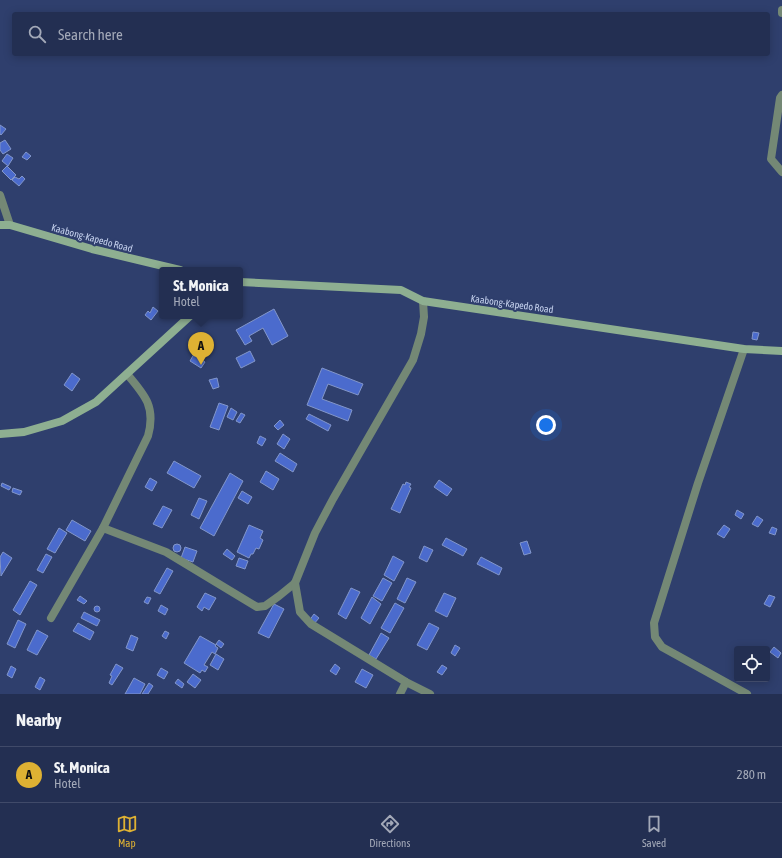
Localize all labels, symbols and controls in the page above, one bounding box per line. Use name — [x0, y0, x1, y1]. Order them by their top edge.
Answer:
search box — [12, 12, 770, 56]
icon: search — [26, 23, 48, 45]
text: Search here — [58, 26, 123, 43]
street label: Kaabong-Kapedo Road — [50, 222, 134, 254]
popup — [159, 267, 243, 319]
text: St. Monica — [173, 277, 229, 294]
street label: Kaabong-Kapedo Road — [470, 293, 554, 315]
text: Hotel — [173, 294, 200, 309]
pin: A — [188, 332, 214, 365]
your location — [536, 415, 556, 435]
map controls — [734, 646, 770, 682]
button: locate — [734, 646, 770, 682]
text: Nearby — [16, 710, 62, 730]
text: St. Monica — [54, 759, 110, 776]
text: A — [26, 767, 32, 782]
text: 280 m — [737, 767, 766, 782]
text: Hotel — [54, 776, 81, 791]
tab: Map — [116, 813, 138, 849]
tab: Directions — [369, 813, 410, 849]
tab: Saved — [642, 813, 666, 849]

